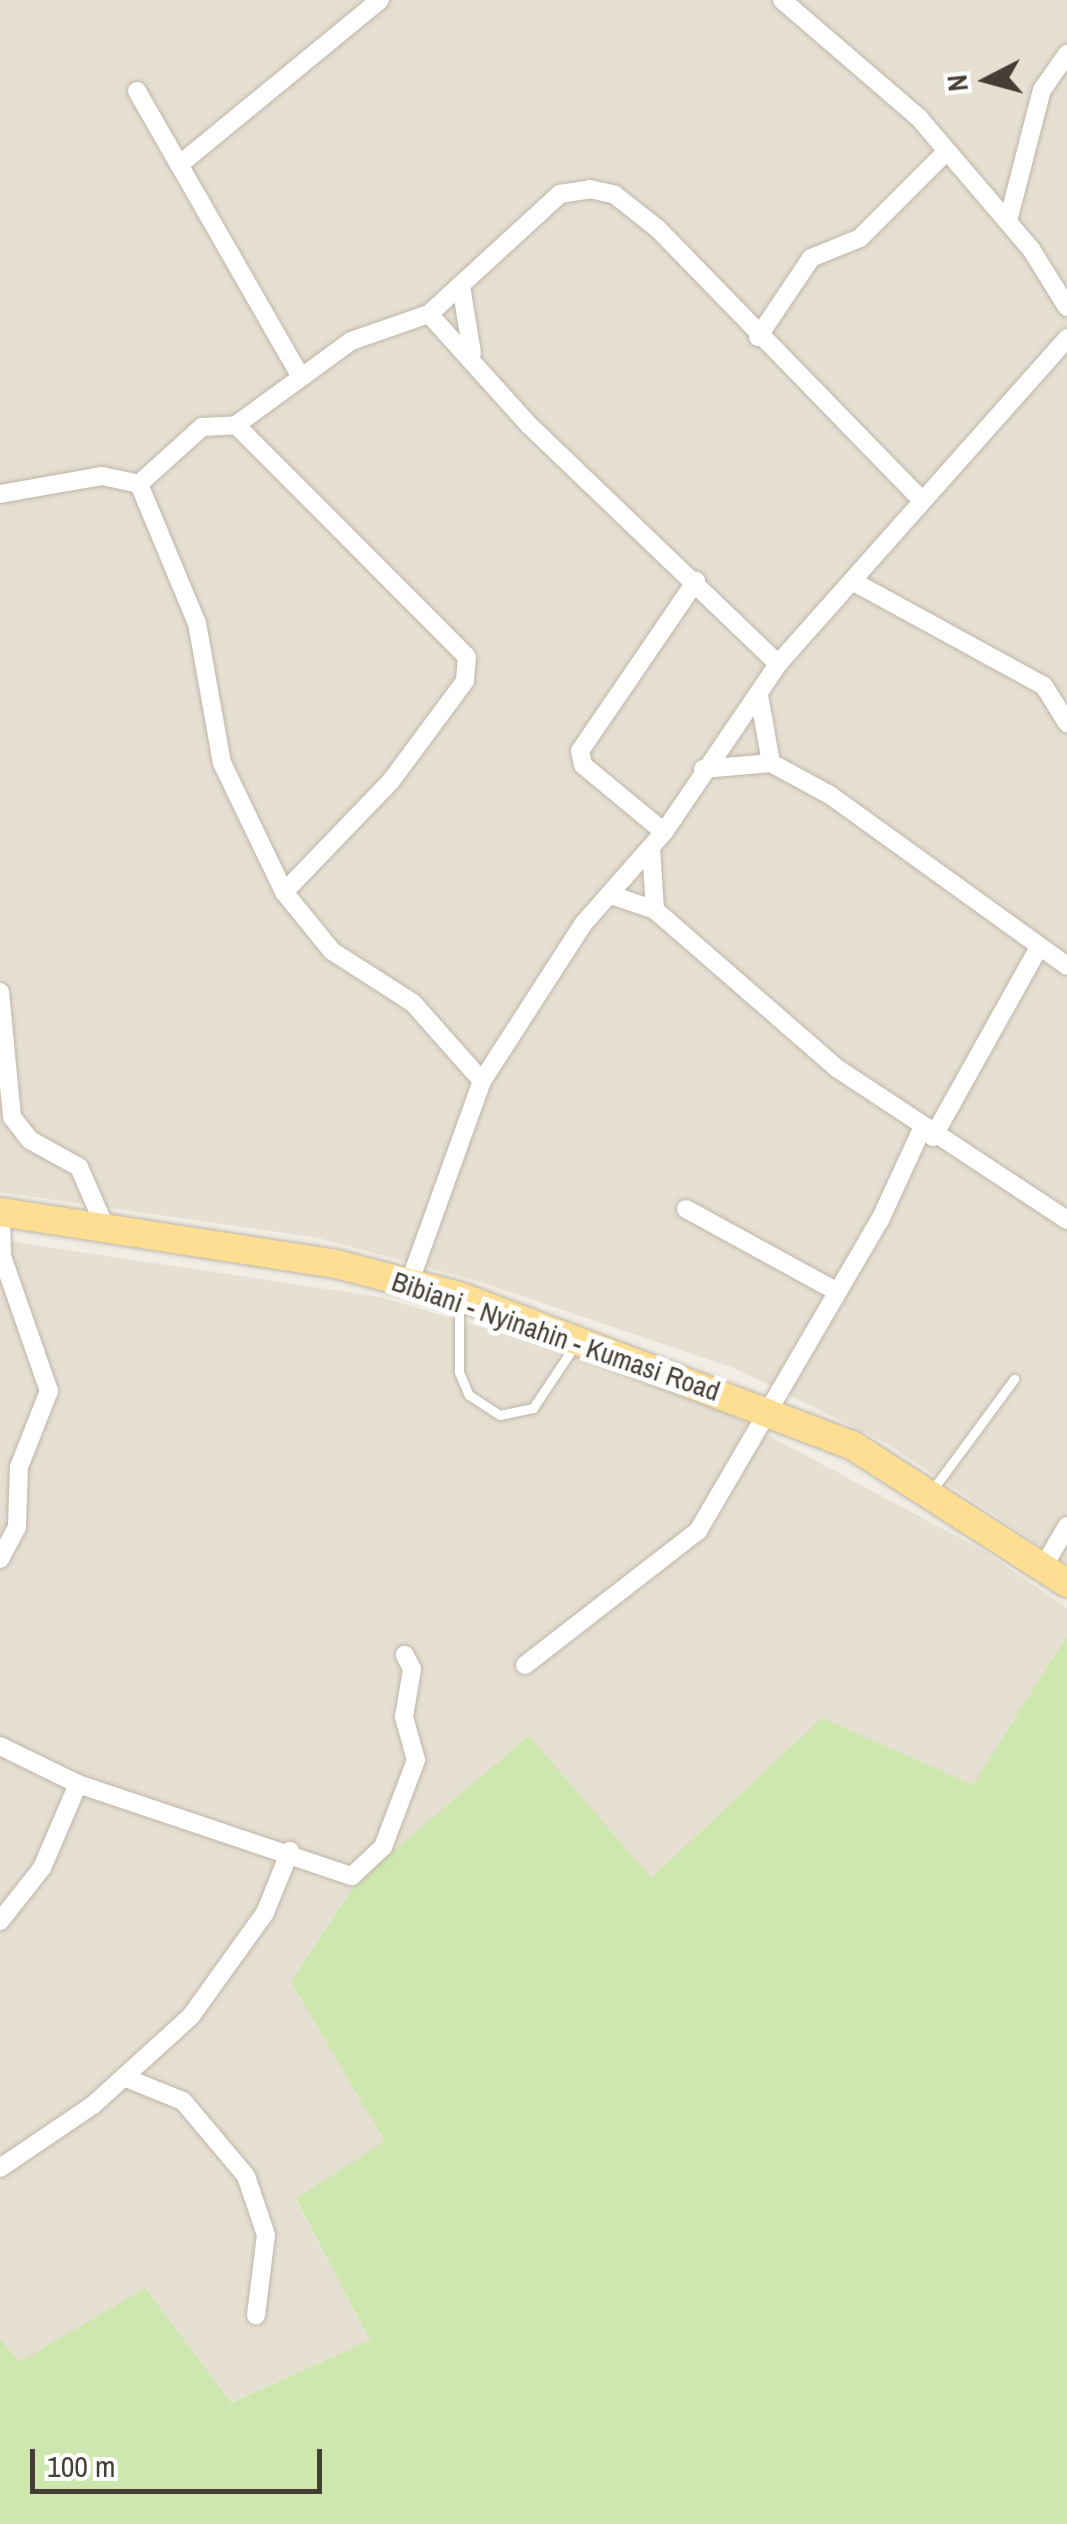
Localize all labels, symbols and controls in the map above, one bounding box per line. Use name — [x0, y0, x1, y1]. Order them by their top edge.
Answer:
north arrow — [937, 30, 1037, 130]
text: N — [937, 73, 977, 93]
street label: Bibiani - Nyinahin - Kumasi Road — [388, 1264, 724, 1408]
scale bar — [35, 2429, 328, 2491]
text: 100 m — [47, 2446, 115, 2486]

